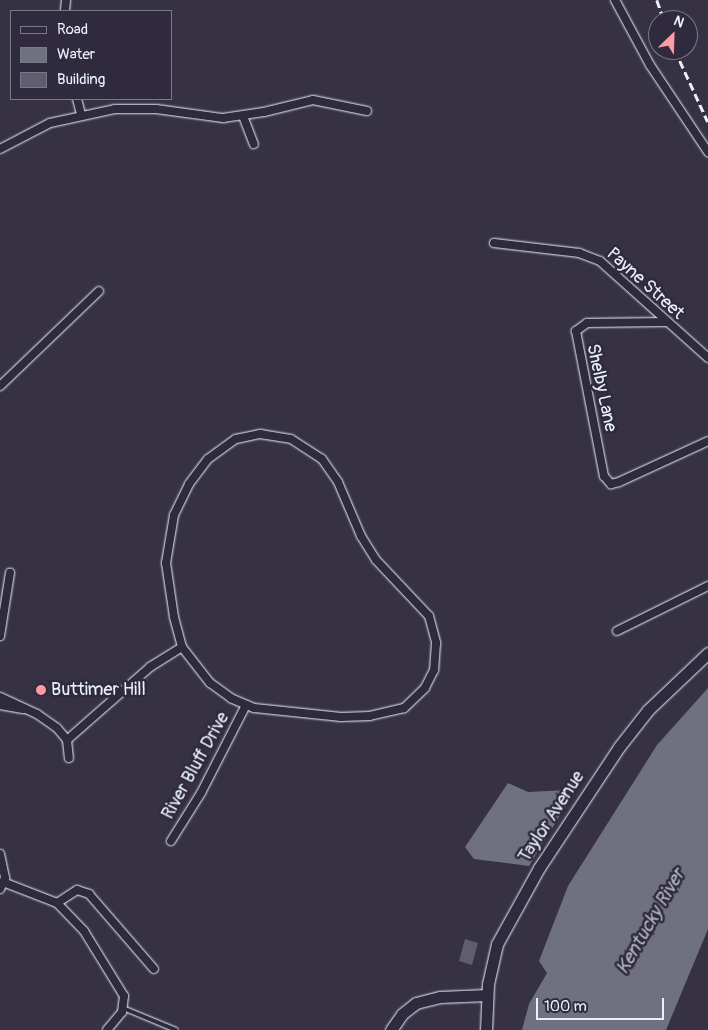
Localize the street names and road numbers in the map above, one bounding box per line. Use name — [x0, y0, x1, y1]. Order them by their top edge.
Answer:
street label: Payne Street — [602, 244, 688, 324]
street label: Shelby Lane — [581, 342, 621, 434]
street label: River Bluff Drive — [158, 709, 234, 823]
street label: Taylor Avenue — [514, 767, 590, 867]

